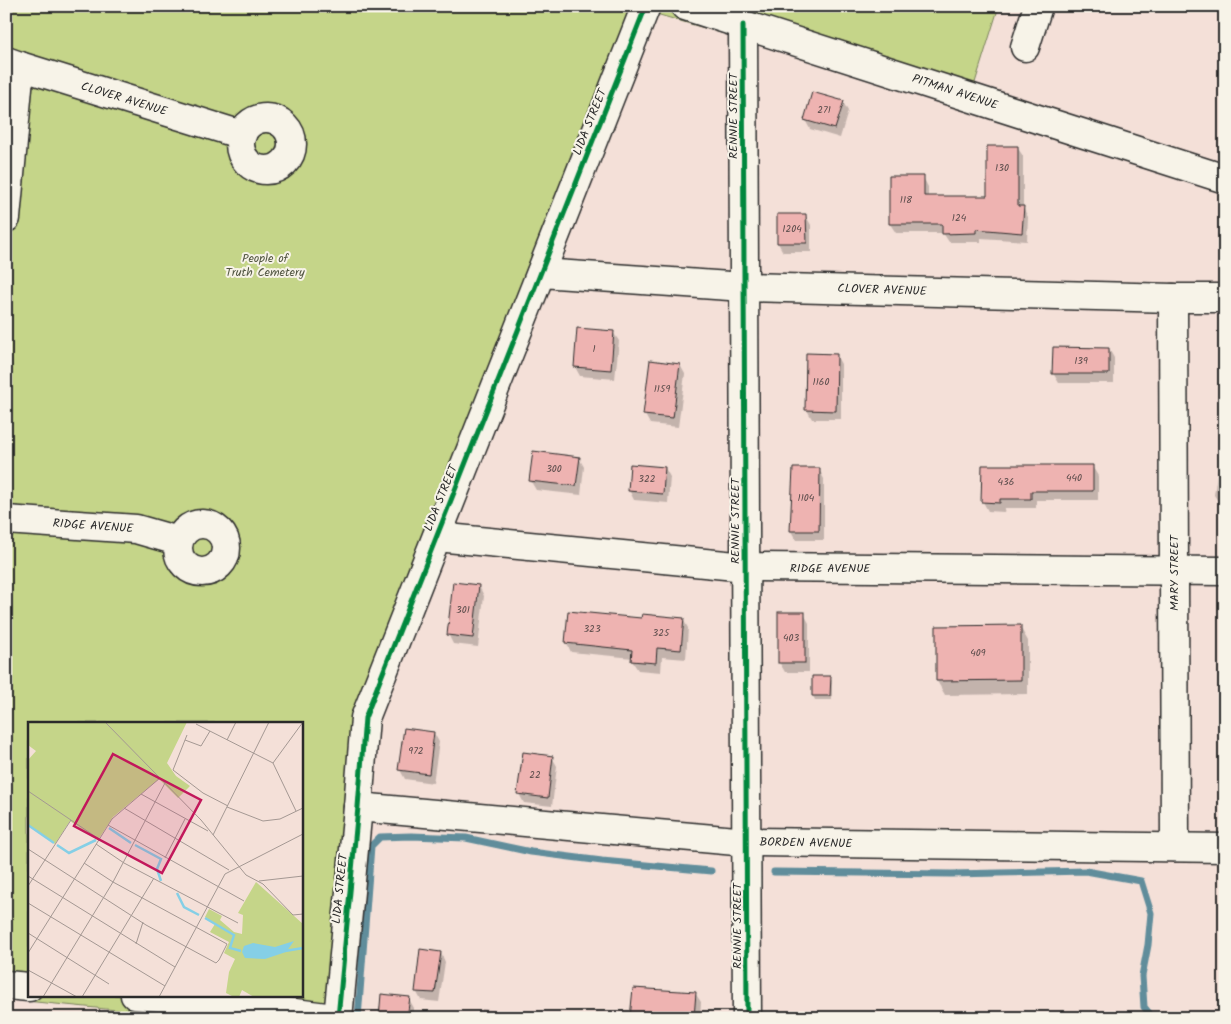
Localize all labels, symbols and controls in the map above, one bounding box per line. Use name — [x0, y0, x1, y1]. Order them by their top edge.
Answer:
street label: PITMAN AVENUE — [910, 69, 1001, 115]
street label: RENNIE STREET — [724, 71, 743, 159]
street label: CLOVER AVENUE — [79, 77, 170, 121]
street label: LIDA STREET — [568, 84, 613, 158]
house number: 271 — [817, 102, 831, 118]
house number: 130 — [995, 160, 1009, 176]
house number: 118 — [900, 192, 913, 208]
house number: 124 — [952, 210, 967, 226]
house number: 1204 — [782, 221, 802, 237]
park label: People of Truth Cemetery — [225, 249, 305, 282]
street label: CLOVER AVENUE — [837, 279, 928, 301]
house number: 1 — [592, 341, 596, 357]
house number: 139 — [1074, 353, 1088, 369]
house number: 1160 — [813, 374, 829, 390]
house number: 1159 — [654, 381, 670, 397]
street label: LIDA STREET — [419, 460, 464, 534]
house number: 300 — [546, 461, 562, 477]
house number: 440 — [1066, 470, 1082, 486]
house number: 322 — [638, 471, 656, 487]
house number: 436 — [998, 474, 1014, 490]
street label: RENNIE STREET — [726, 476, 745, 564]
house number: 1104 — [798, 490, 815, 506]
street label: RIDGE AVENUE — [52, 514, 135, 538]
street label: MARY STREET — [1165, 534, 1184, 611]
street label: RIDGE AVENUE — [790, 559, 871, 578]
house number: 301 — [456, 602, 470, 618]
house number: 323 — [583, 621, 601, 637]
house number: 325 — [653, 625, 670, 641]
house number: 403 — [783, 630, 799, 646]
house number: 409 — [970, 645, 986, 661]
inset map — [28, 722, 302, 996]
house number: 972 — [408, 743, 424, 759]
house number: 22 — [529, 767, 541, 783]
street label: BORDEN AVENUE — [759, 833, 853, 853]
street label: LIDA STREET — [327, 851, 353, 925]
street label: RENNIE STREET — [728, 881, 747, 969]

